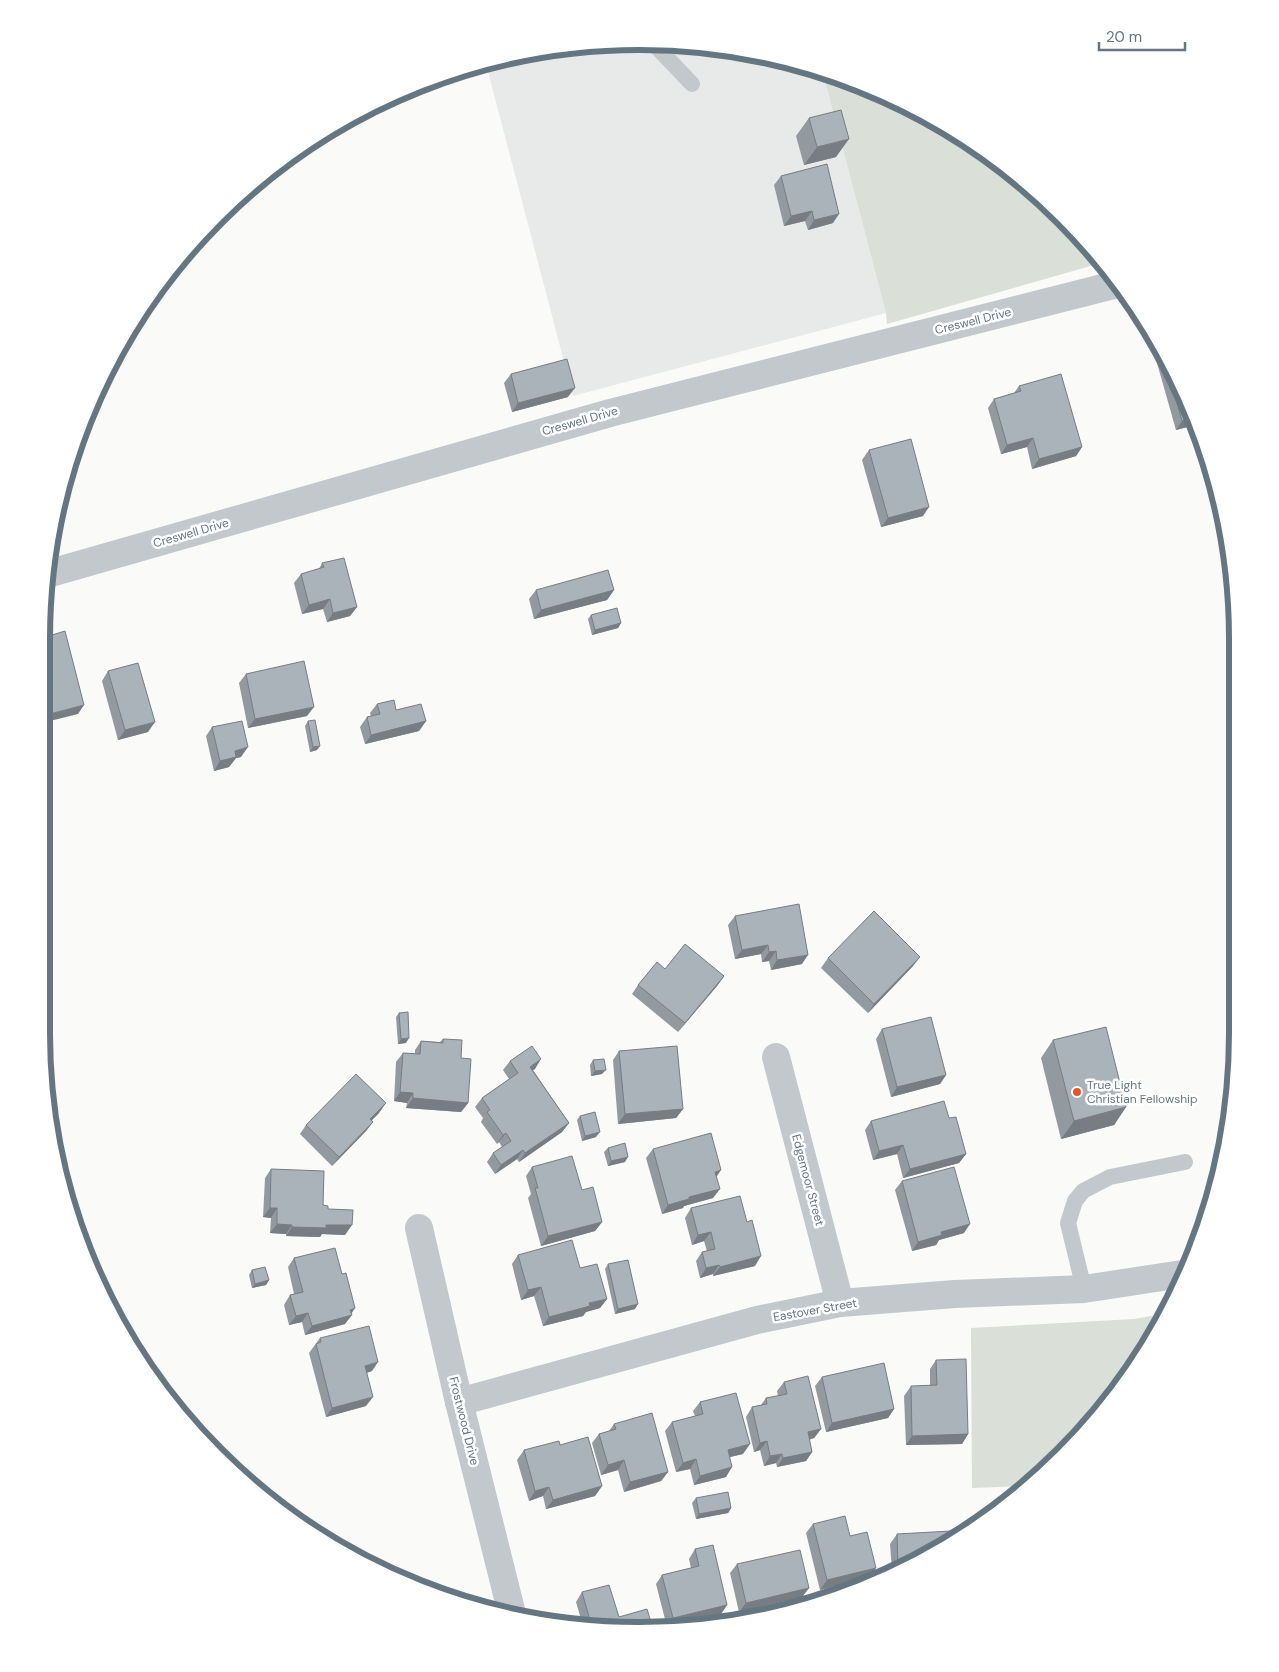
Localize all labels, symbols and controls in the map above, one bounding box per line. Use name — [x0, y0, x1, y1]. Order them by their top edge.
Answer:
scale bar — [1099, 20, 1185, 52]
text: 20 m — [1106, 27, 1142, 47]
street label: Creswell Drive — [933, 304, 1013, 338]
street label: Creswell Drive — [540, 402, 620, 439]
street label: Creswell Drive — [151, 514, 231, 551]
place label: True Light Christian Fellowship — [1087, 1077, 1197, 1107]
marker: True Light Christian Fellowship — [1071, 1086, 1083, 1098]
street label: Edgemoor Street — [788, 1132, 828, 1228]
street label: Eastover Street — [772, 1295, 858, 1325]
street label: Frostwood Drive — [445, 1375, 483, 1467]

